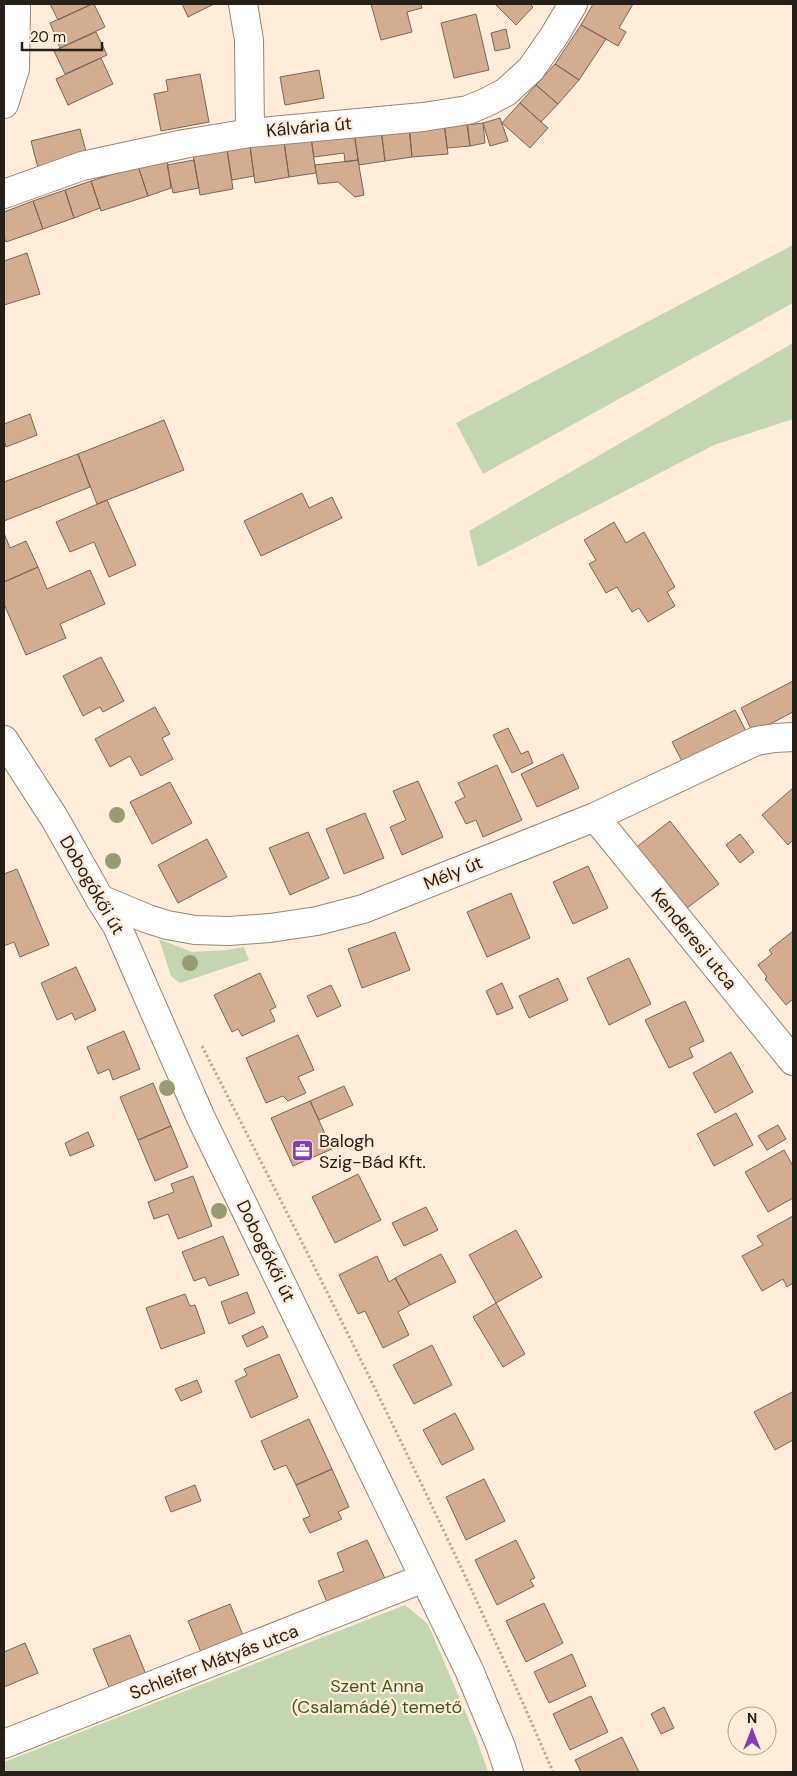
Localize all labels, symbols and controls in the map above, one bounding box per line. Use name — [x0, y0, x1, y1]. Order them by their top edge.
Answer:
scale bar — [22, 20, 102, 52]
text: 20 m — [30, 27, 66, 47]
street label: Kálvária út — [265, 111, 353, 143]
street label: Dobogókői út — [54, 831, 130, 939]
street label: Mély út — [420, 850, 486, 896]
street label: Kenderesi utca — [646, 883, 742, 995]
place label: Balogh Szig-Bád Kft. — [319, 1129, 426, 1174]
office icon: Balogh Szig-Bád Kft. — [291, 1139, 315, 1163]
street label: Dobogókői út — [231, 1196, 301, 1306]
street label: Schleifer Mátyás utca — [126, 1619, 302, 1705]
park label: Szent Anna (Csalamádé) temető — [292, 1674, 462, 1719]
north arrow — [727, 1706, 777, 1756]
text: N — [747, 1709, 757, 1727]

